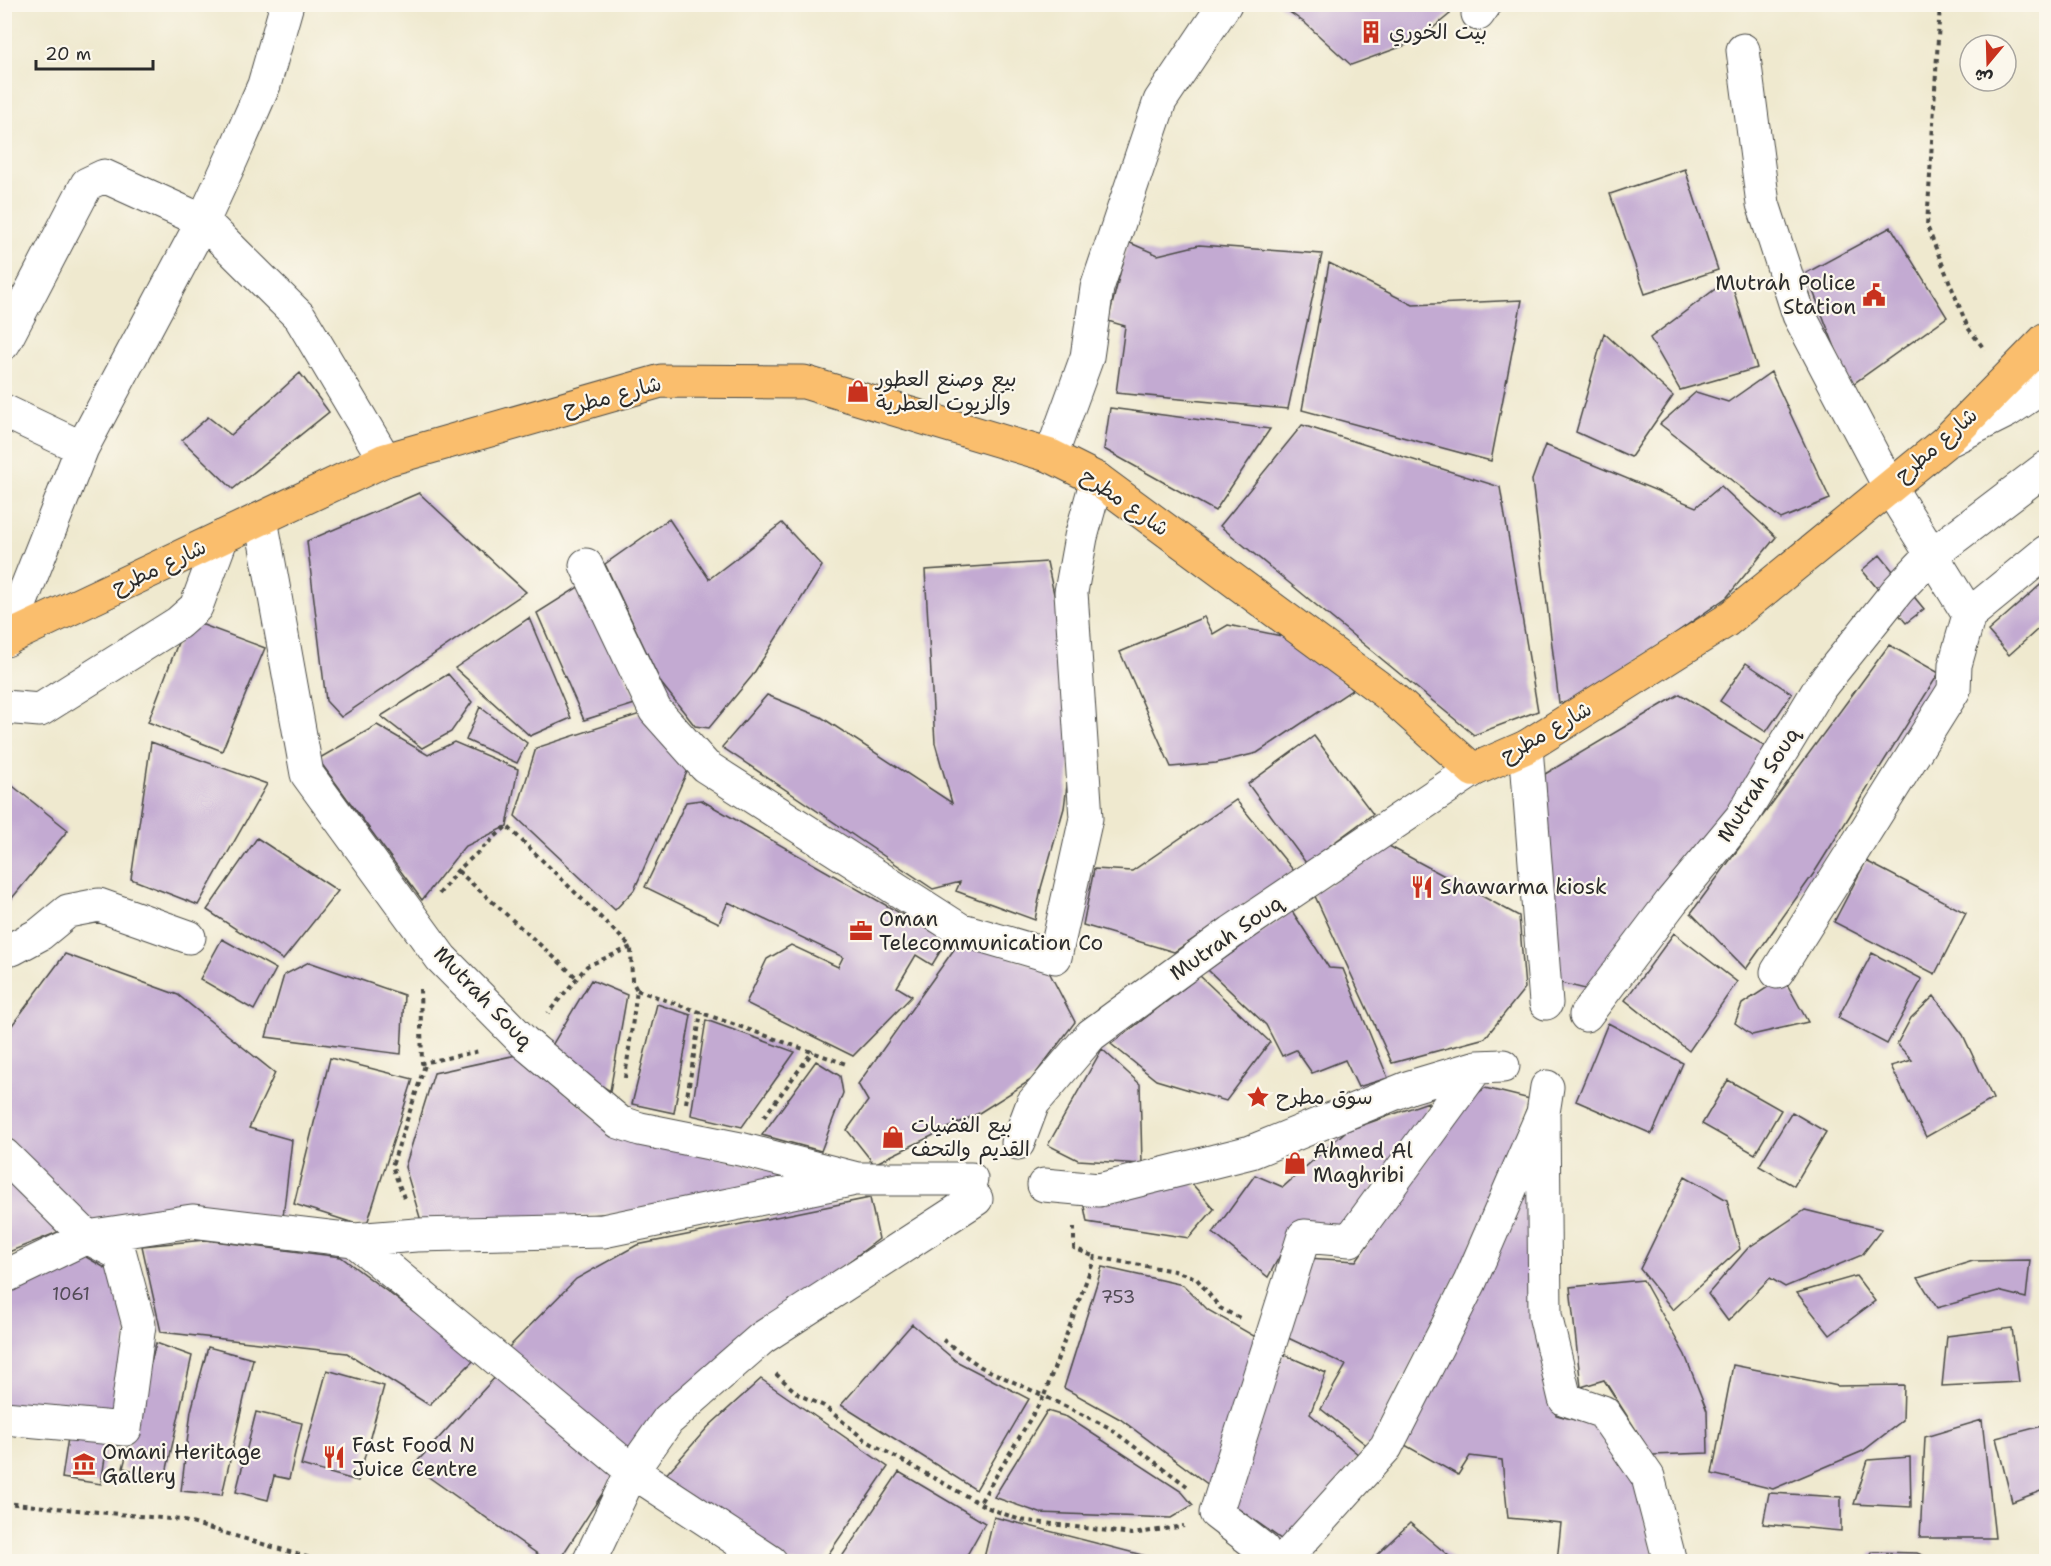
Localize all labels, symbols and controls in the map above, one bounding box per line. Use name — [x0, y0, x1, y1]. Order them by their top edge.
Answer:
place label: بيت الخوري — [1389, 18, 1487, 47]
building icon: بيت الخوري — [1358, 19, 1384, 45]
scale bar — [36, 33, 153, 71]
north arrow — [1958, 33, 2018, 93]
text: 20 m — [45, 42, 91, 66]
text: ش — [1972, 64, 1995, 90]
place label: Mutrah Police Station — [1715, 269, 1856, 321]
public building icon: Mutrah Police Station — [1861, 282, 1887, 308]
place label: بيع وصنع العطور والزيوت العطرية — [874, 365, 1017, 417]
street label: شارع مطرح — [559, 369, 665, 424]
shop icon: بيع وصنع العطور والزيوت العطرية — [845, 378, 871, 404]
street label: شارع مطرح — [1889, 401, 1984, 490]
street label: شارع مطرح — [1075, 461, 1174, 543]
street label: شارع مطرح — [107, 533, 211, 602]
street label: شارع مطرح — [1495, 695, 1597, 770]
street label: Mutrah Souq — [1711, 721, 1806, 848]
place label: Shawarma kiosk — [1440, 873, 1607, 901]
restaurant icon: Shawarma kiosk — [1409, 874, 1435, 900]
street label: Mutrah Souq — [1164, 888, 1289, 987]
place label: Oman Telecommunication Co — [879, 905, 1103, 957]
office icon: Oman Telecommunication Co — [848, 918, 874, 944]
street label: Mutrah Souq — [427, 940, 540, 1055]
place label: سوق مطرح — [1276, 1083, 1373, 1111]
place icon: سوق مطرح — [1245, 1084, 1271, 1110]
place label: بيع الفضيات القديم والتحف — [911, 1111, 1030, 1165]
shop icon: بيع الفضيات القديم والتحف — [880, 1124, 906, 1150]
place label: Ahmed Al Maghribi — [1313, 1137, 1414, 1189]
shop icon: Ahmed Al Maghribi — [1282, 1150, 1308, 1176]
house number: 1061 — [52, 1282, 90, 1306]
house number: 753 — [1101, 1285, 1135, 1309]
place label: Fast Food N Juice Centre — [352, 1431, 478, 1483]
place label: Omani Heritage Gallery — [102, 1438, 262, 1490]
restaurant icon: Fast Food N Juice Centre — [321, 1444, 347, 1470]
museum icon: Omani Heritage Gallery — [71, 1451, 97, 1477]

